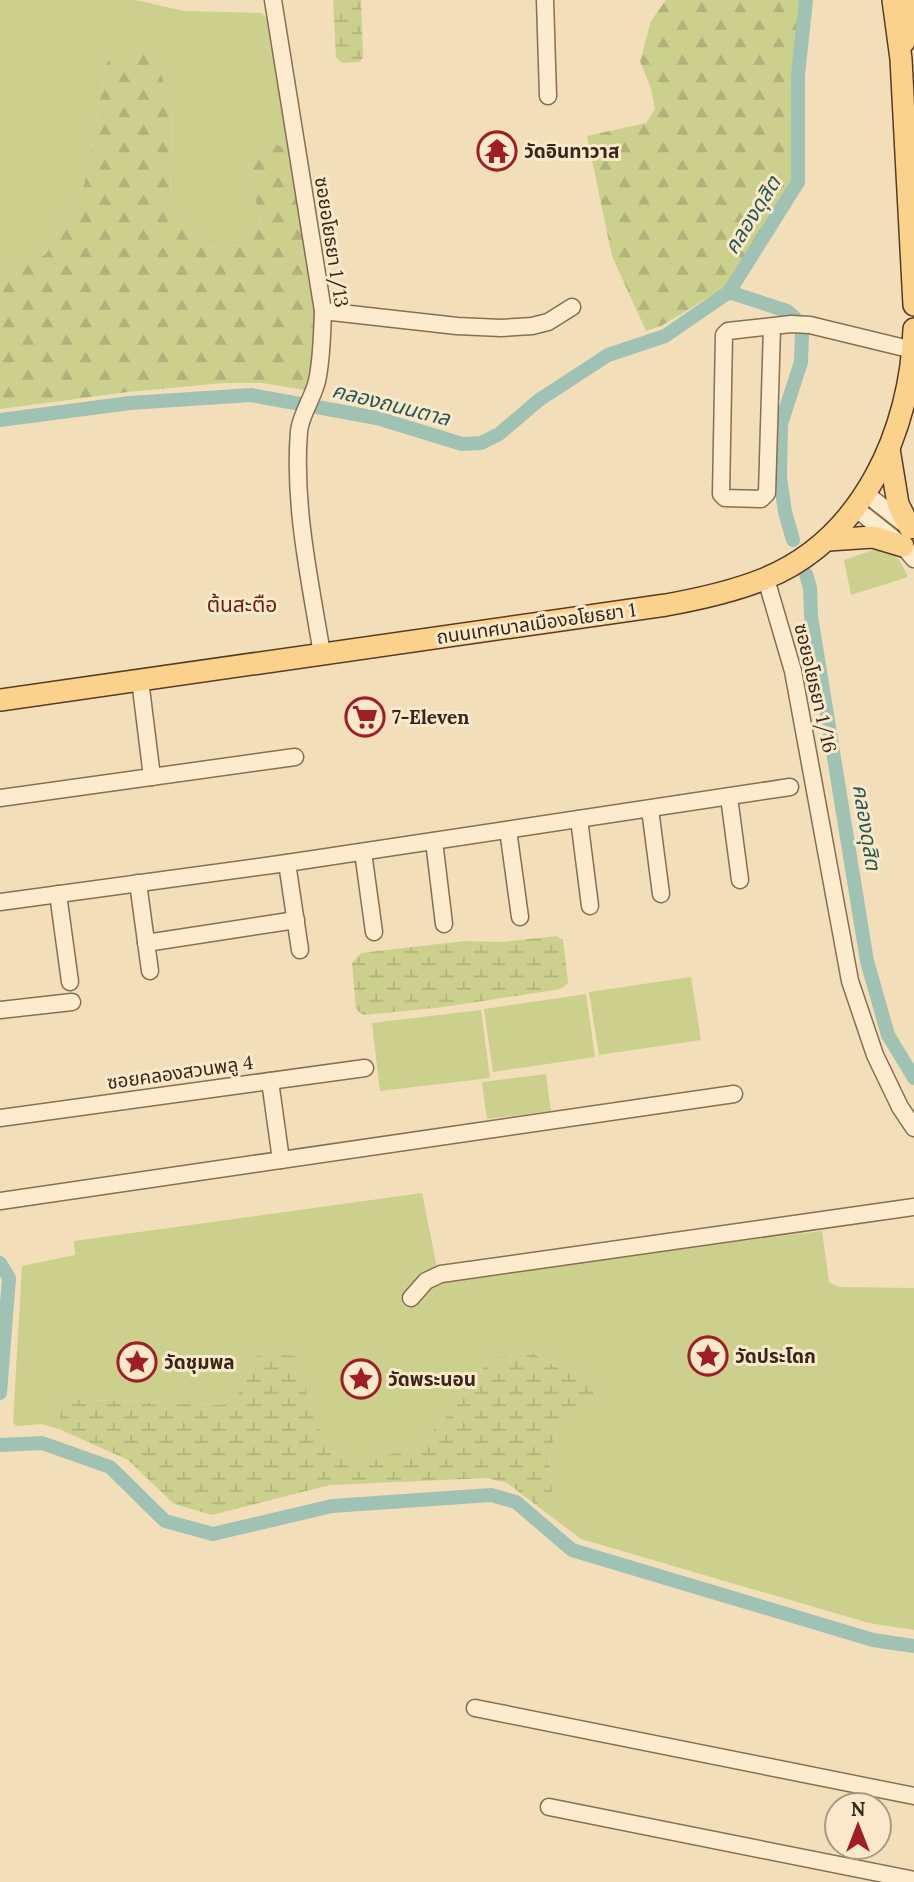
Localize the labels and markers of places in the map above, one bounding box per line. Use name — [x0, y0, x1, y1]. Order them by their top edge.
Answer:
temple icon: วัดอินทาวาส — [476, 130, 518, 172]
place label: วัดอินทาวาส — [524, 139, 619, 163]
supermarket icon: 7-Eleven — [344, 696, 386, 738]
place label: 7-Eleven — [392, 705, 469, 729]
place icon: วัดประโดก — [687, 1335, 729, 1377]
place icon: วัดชุมพล — [116, 1341, 158, 1383]
place label: วัดประโดก — [735, 1344, 816, 1368]
place label: วัดชุมพล — [164, 1350, 235, 1374]
place icon: วัดพระนอน — [340, 1358, 382, 1400]
place label: วัดพระนอน — [388, 1367, 476, 1391]

